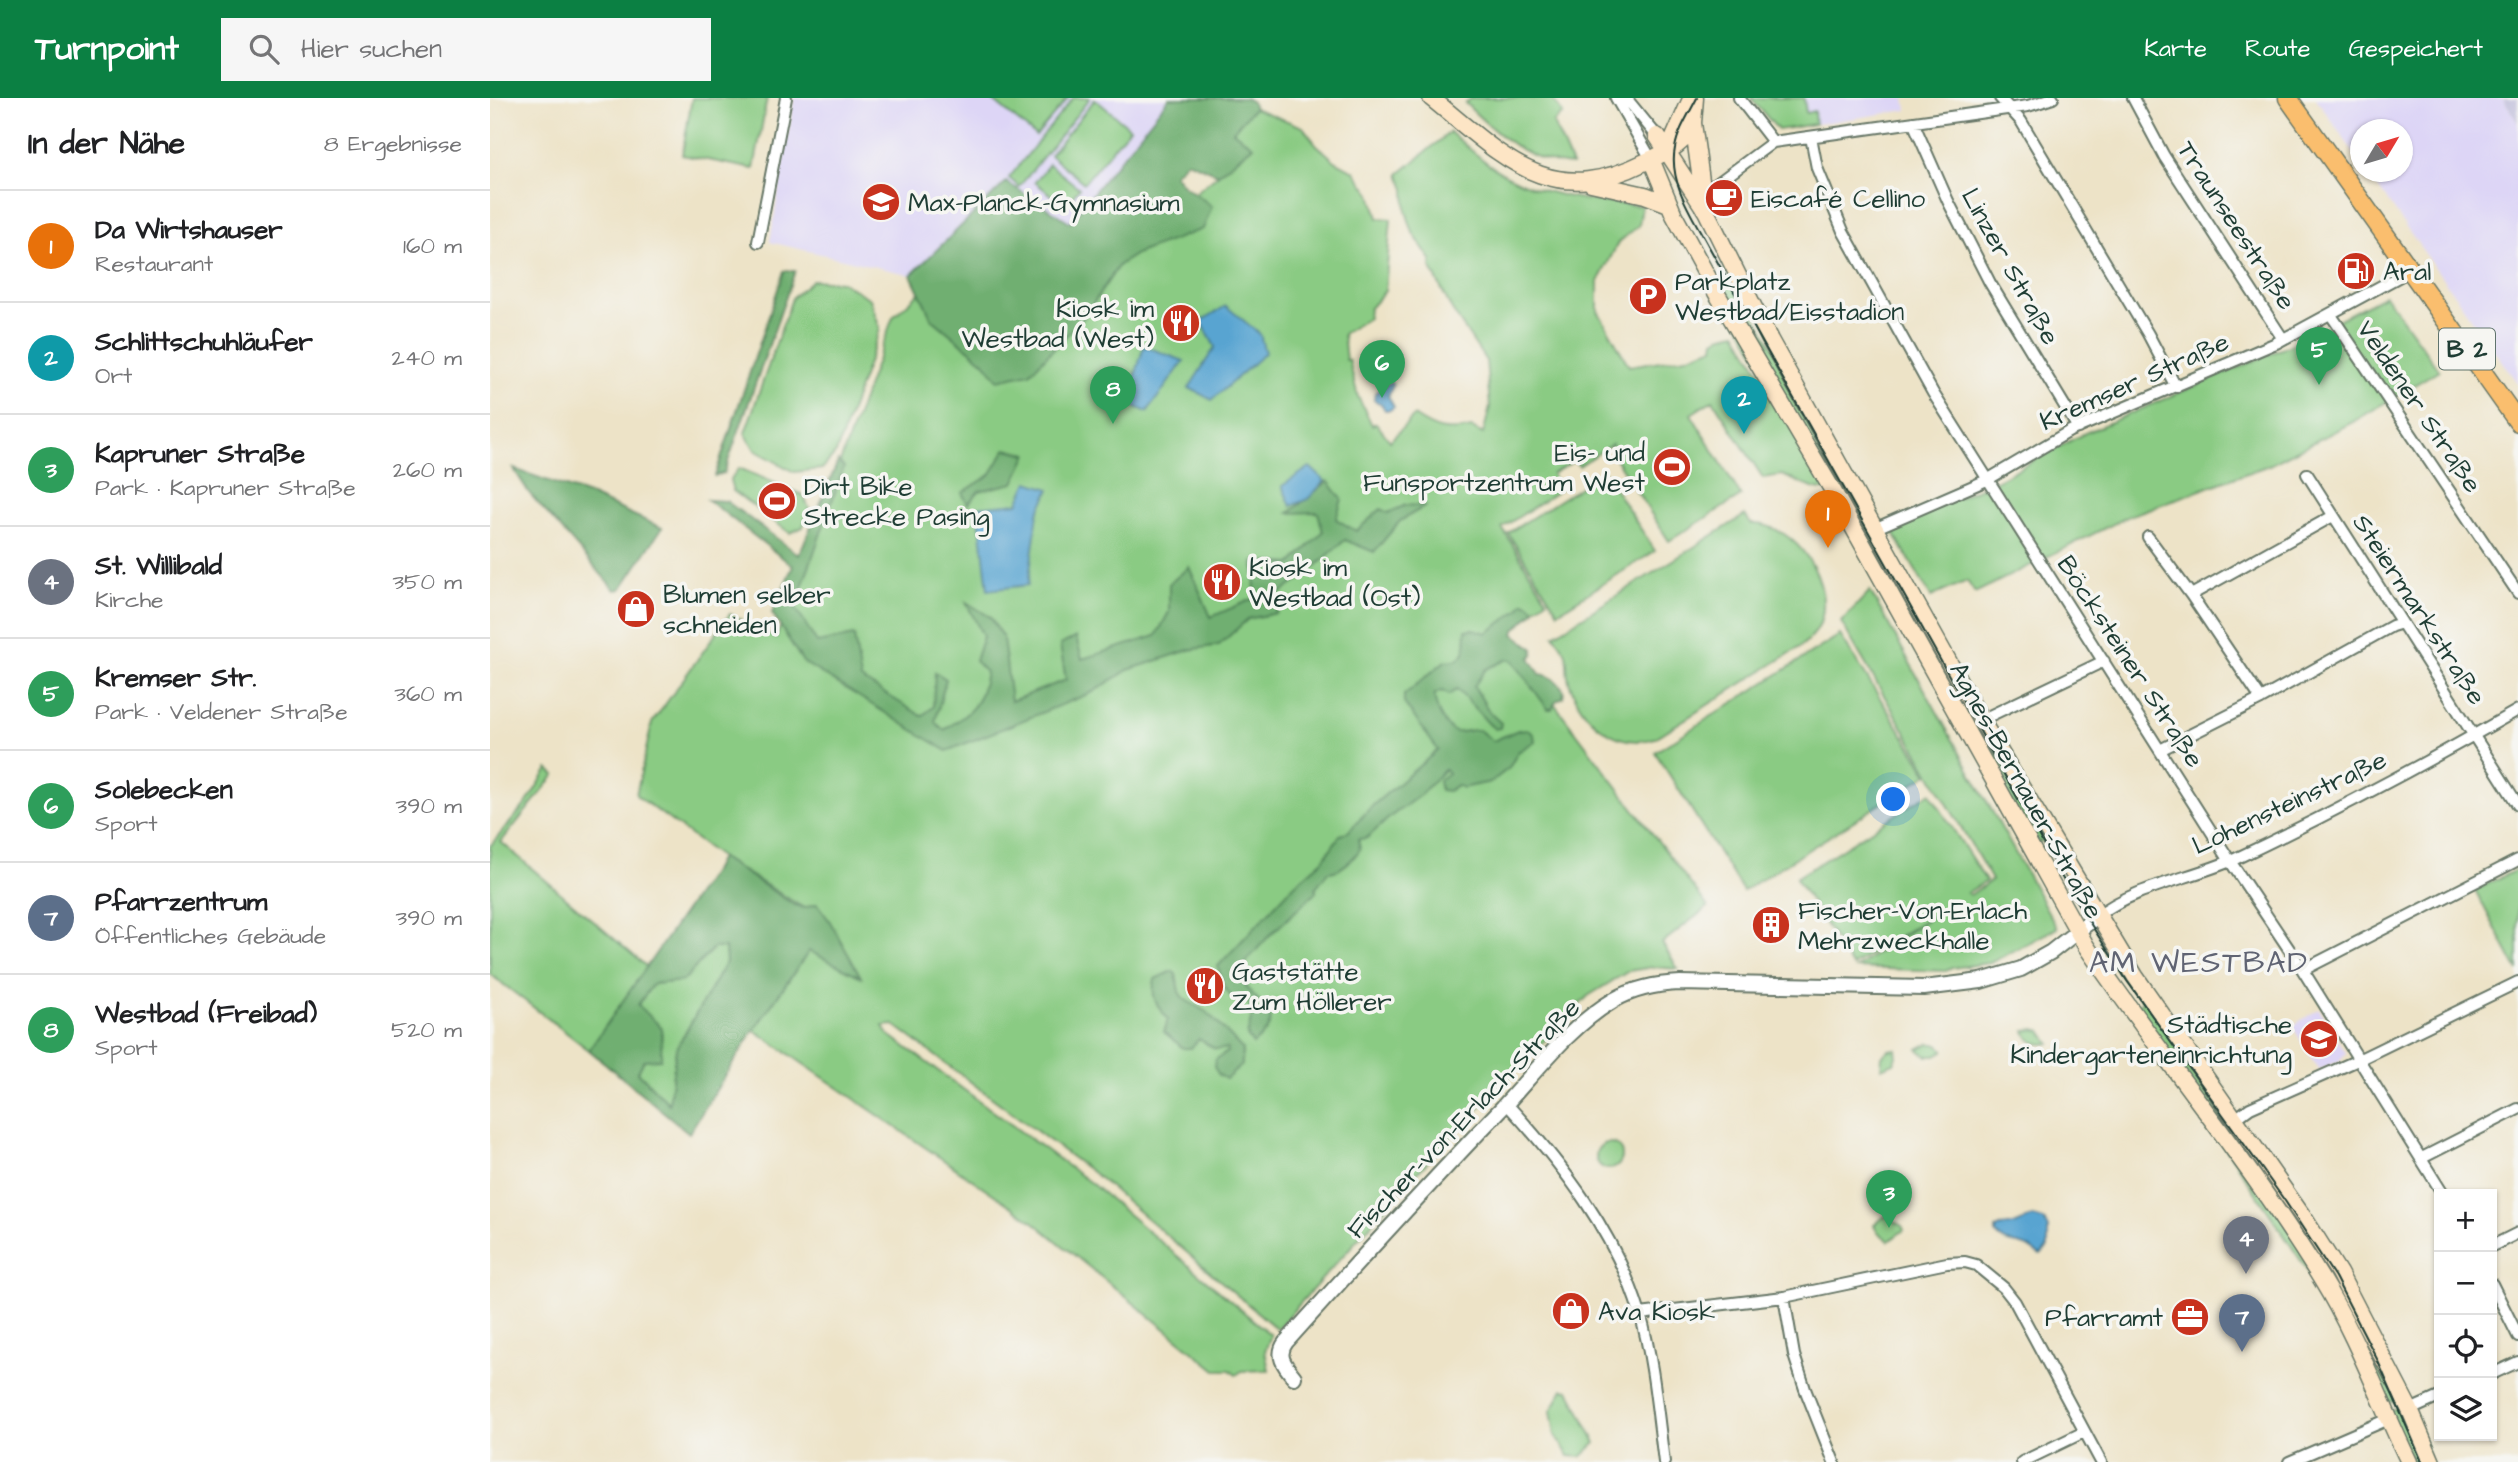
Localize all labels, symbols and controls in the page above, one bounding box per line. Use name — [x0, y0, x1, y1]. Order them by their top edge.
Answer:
search box — [221, 18, 711, 81]
text: Turnpoint — [35, 26, 179, 72]
icon: search — [245, 30, 283, 68]
text: Hier suchen — [301, 31, 442, 67]
text: Karte — [2144, 32, 2207, 66]
text: Route — [2245, 32, 2310, 66]
text: Gespeichert — [2348, 32, 2483, 66]
north arrow — [2350, 119, 2413, 182]
text: In der Nähe — [28, 123, 185, 165]
text: 8 Ergebnisse — [324, 128, 462, 160]
street label: Traunseestraße — [2168, 134, 2304, 317]
cafe icon: Eiscafé Cellino — [1703, 177, 1745, 219]
school or university icon: Max-Planck-Gymnasium — [860, 181, 902, 223]
place label: Eiscafé Cellino — [1751, 181, 1926, 217]
street label: Linzer Straße — [1952, 182, 2068, 351]
place label: Max-Planck-Gymnasium — [908, 185, 1180, 223]
text: Da Wirtshauser — [95, 212, 283, 248]
text: 1 — [50, 230, 52, 262]
text: 160 m — [403, 230, 462, 262]
text: Restaurant — [95, 248, 213, 280]
fuel station icon: Aral — [2335, 250, 2377, 292]
place label: Aral — [2383, 254, 2431, 290]
place label: Parkplatz Westbad/Eisstadion — [1675, 264, 1904, 330]
parking icon: Parkplatz Westbad/Eisstadion — [1627, 275, 1669, 317]
place label: Kiosk im Westbad (West) — [961, 291, 1155, 357]
restaurant icon: Kiosk im Westbad (West) — [1160, 302, 1202, 344]
street label: Veldener Straße — [2348, 313, 2490, 500]
text: Schlittschuhläufer — [95, 324, 313, 360]
street label: Kremser Straße — [2034, 324, 2235, 440]
pin: 5 — [2296, 327, 2342, 385]
road number: B 2 — [2439, 328, 2495, 370]
pin: 6 — [1359, 340, 1405, 398]
text: 2 — [44, 342, 58, 374]
text: 240 m — [392, 342, 462, 374]
text: Ort — [95, 360, 132, 392]
pin: 8 — [1090, 366, 1136, 424]
pin: 2 — [1721, 376, 1767, 434]
place label: Eis- und Funsportzentrum West — [1363, 435, 1645, 501]
text: Kapruner Straße — [95, 436, 305, 472]
sports icon: Eis- und Funsportzentrum West — [1651, 446, 1693, 488]
text: 3 — [45, 454, 57, 486]
text: 260 m — [393, 454, 462, 486]
place label: Dirt Bike Strecke Pasing — [804, 469, 990, 537]
text: Park · Kapruner Straße — [95, 472, 356, 504]
sports icon: Dirt Bike Strecke Pasing — [756, 480, 798, 522]
pin: 1 — [1805, 490, 1851, 548]
street label: Steiermarkstraße — [2344, 507, 2494, 712]
text: St. Willibald — [95, 548, 222, 584]
street label: Böcksteiner Straße — [2048, 548, 2212, 775]
place label: Kiosk im Westbad (Ost) — [1249, 550, 1421, 616]
restaurant icon: Kiosk im Westbad (Ost) — [1201, 561, 1243, 603]
text: 4 — [43, 566, 59, 598]
text: 350 m — [392, 566, 462, 598]
place label: Blumen selber schneiden — [663, 577, 831, 643]
text: Kirche — [95, 584, 163, 616]
shop icon: Blumen selber schneiden — [615, 588, 657, 630]
street label: Agnes-Bernauer-Straße — [1939, 656, 2112, 926]
text: Kremser Str. — [95, 660, 256, 696]
text: 5 — [43, 678, 59, 710]
text: 360 m — [394, 678, 462, 710]
text: Park · Veldener Straße — [95, 696, 348, 728]
street label: Lohensteinstraße — [2186, 742, 2393, 864]
text: Solebecken — [95, 772, 233, 808]
your location — [1876, 782, 1910, 816]
text: 6 — [44, 790, 58, 822]
text: 390 m — [396, 790, 462, 822]
text: Sport — [95, 808, 158, 840]
text: Pfarrzentrum — [95, 884, 267, 920]
place label: Fischer-Von-Erlach Mehrzweckhalle — [1798, 893, 2027, 959]
text: 7 — [44, 902, 58, 934]
text: 390 m — [396, 902, 462, 934]
building icon: Fischer-Von-Erlach Mehrzweckhalle — [1750, 904, 1792, 946]
text: Öffentliches Gebäude — [95, 920, 326, 952]
district label: AM WESTBAD — [2089, 942, 2309, 984]
place label: Gaststätte Zum Höllerer — [1232, 954, 1392, 1020]
restaurant icon: Gaststätte Zum Höllerer — [1184, 965, 1226, 1007]
street label: Fischer-von-Erlach-Straße — [1339, 990, 1588, 1247]
text: Westbad (Freibad) — [95, 996, 317, 1032]
place label: Städtische Kindergarteneinrichtung — [2010, 1007, 2292, 1075]
text: 8 — [44, 1014, 58, 1046]
text: 520 m — [391, 1014, 462, 1046]
school or university icon: Städtische Kindergarteneinrichtung — [2298, 1018, 2340, 1060]
text: Sport — [95, 1032, 158, 1064]
pin: 3 — [1866, 1170, 1912, 1228]
map controls — [2434, 1189, 2497, 1441]
button: + — [2434, 1189, 2497, 1252]
pin: 4 — [2223, 1216, 2269, 1274]
button: − — [2434, 1252, 2497, 1315]
shop icon: Ava Kiosk — [1550, 1290, 1592, 1332]
place label: Ava Kiosk — [1598, 1294, 1715, 1330]
pin: 7 — [2219, 1294, 2265, 1352]
office icon: Pfarramt — [2169, 1296, 2211, 1338]
place label: Pfarramt — [2045, 1300, 2163, 1336]
button: locate — [2434, 1315, 2497, 1378]
button: layers — [2434, 1378, 2497, 1441]

